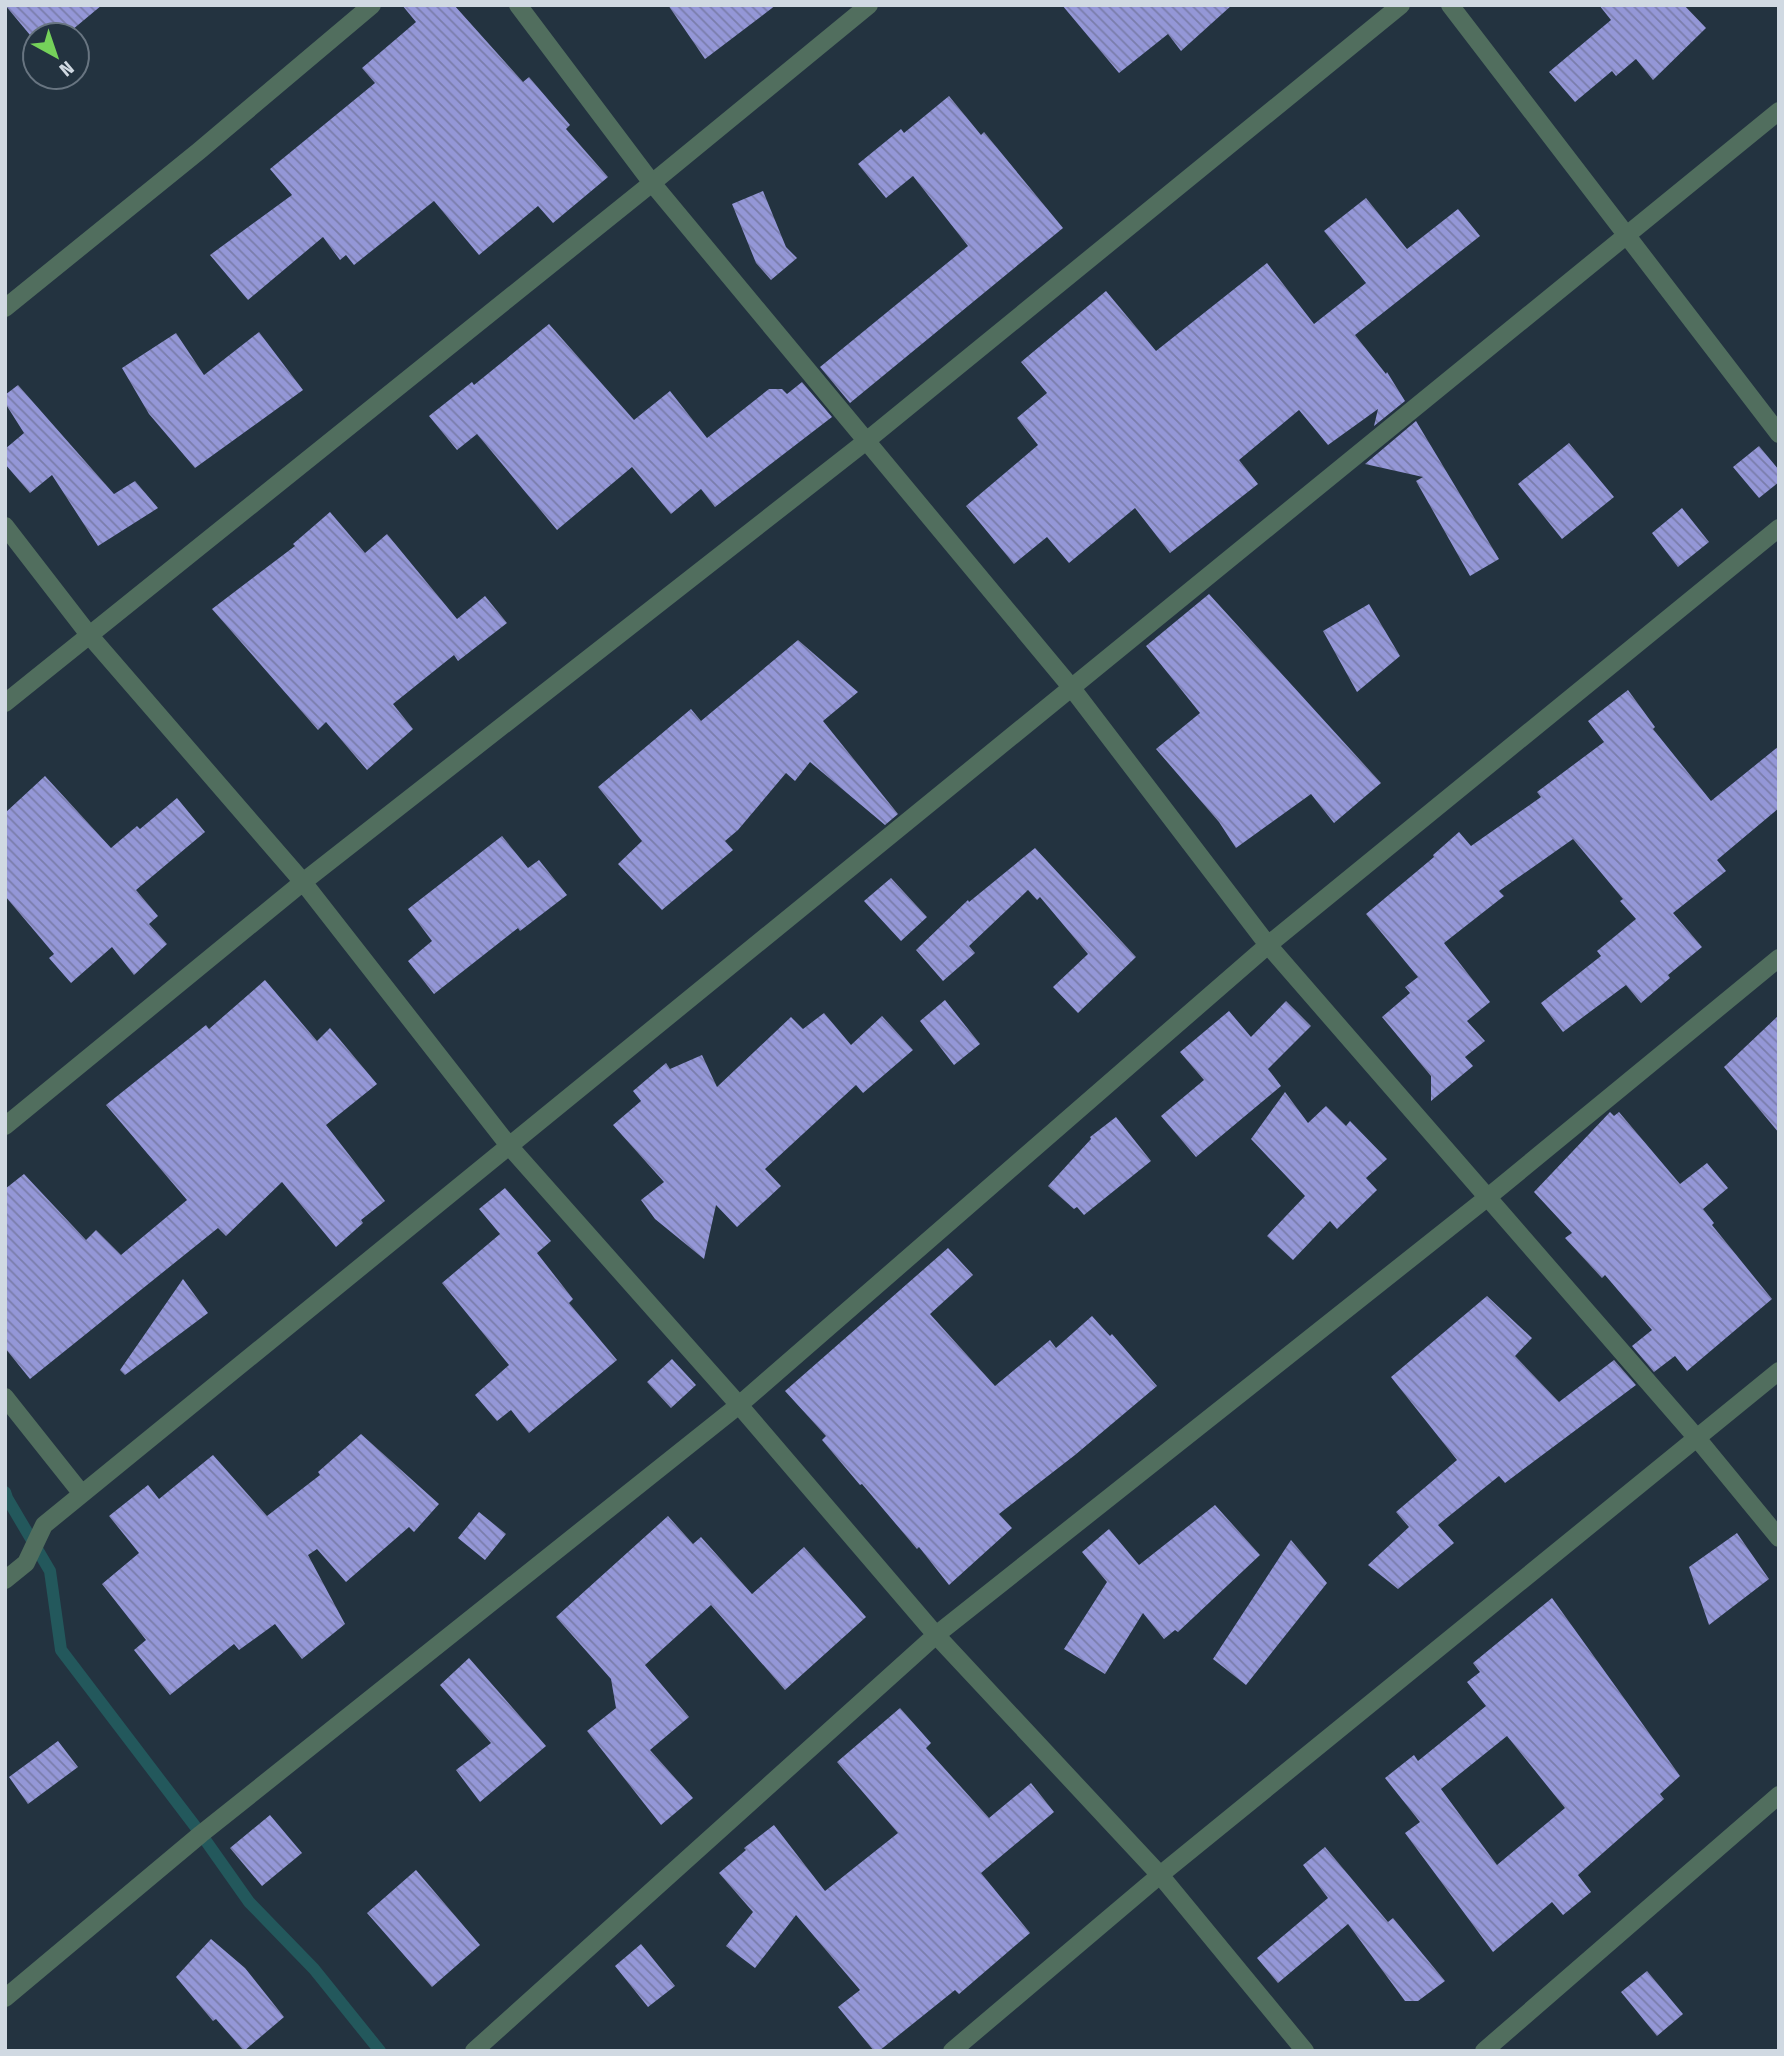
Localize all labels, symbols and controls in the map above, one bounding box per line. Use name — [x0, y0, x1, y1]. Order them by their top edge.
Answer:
north arrow — [21, 21, 91, 91]
text: N — [55, 56, 78, 81]

